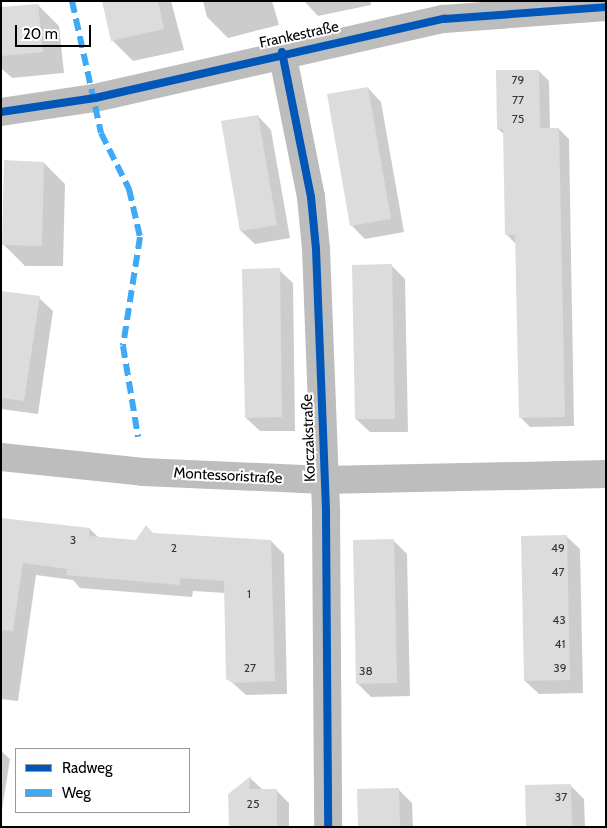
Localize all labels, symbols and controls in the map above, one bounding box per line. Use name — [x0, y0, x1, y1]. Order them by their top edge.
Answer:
scale bar — [18, 15, 94, 47]
street label: Frankestraße — [258, 18, 340, 52]
text: 20 m — [23, 25, 58, 43]
house number: 79 — [512, 73, 524, 87]
house number: 77 — [512, 93, 524, 107]
house number: 75 — [512, 112, 524, 126]
street label: Korczakstraße — [298, 394, 320, 482]
street label: Montessoristraße — [173, 464, 283, 488]
house number: 3 — [70, 533, 76, 547]
house number: 2 — [171, 541, 177, 555]
house number: 49 — [551, 541, 565, 555]
house number: 47 — [552, 565, 564, 579]
house number: 1 — [247, 587, 251, 601]
house number: 43 — [552, 613, 566, 627]
house number: 41 — [555, 637, 565, 651]
house number: 27 — [244, 661, 256, 675]
house number: 39 — [553, 661, 567, 675]
house number: 38 — [359, 664, 373, 678]
legend — [15, 748, 190, 813]
text: Radweg — [62, 759, 112, 777]
text: Weg — [62, 784, 91, 802]
house number: 37 — [555, 790, 567, 804]
house number: 25 — [247, 797, 259, 811]

